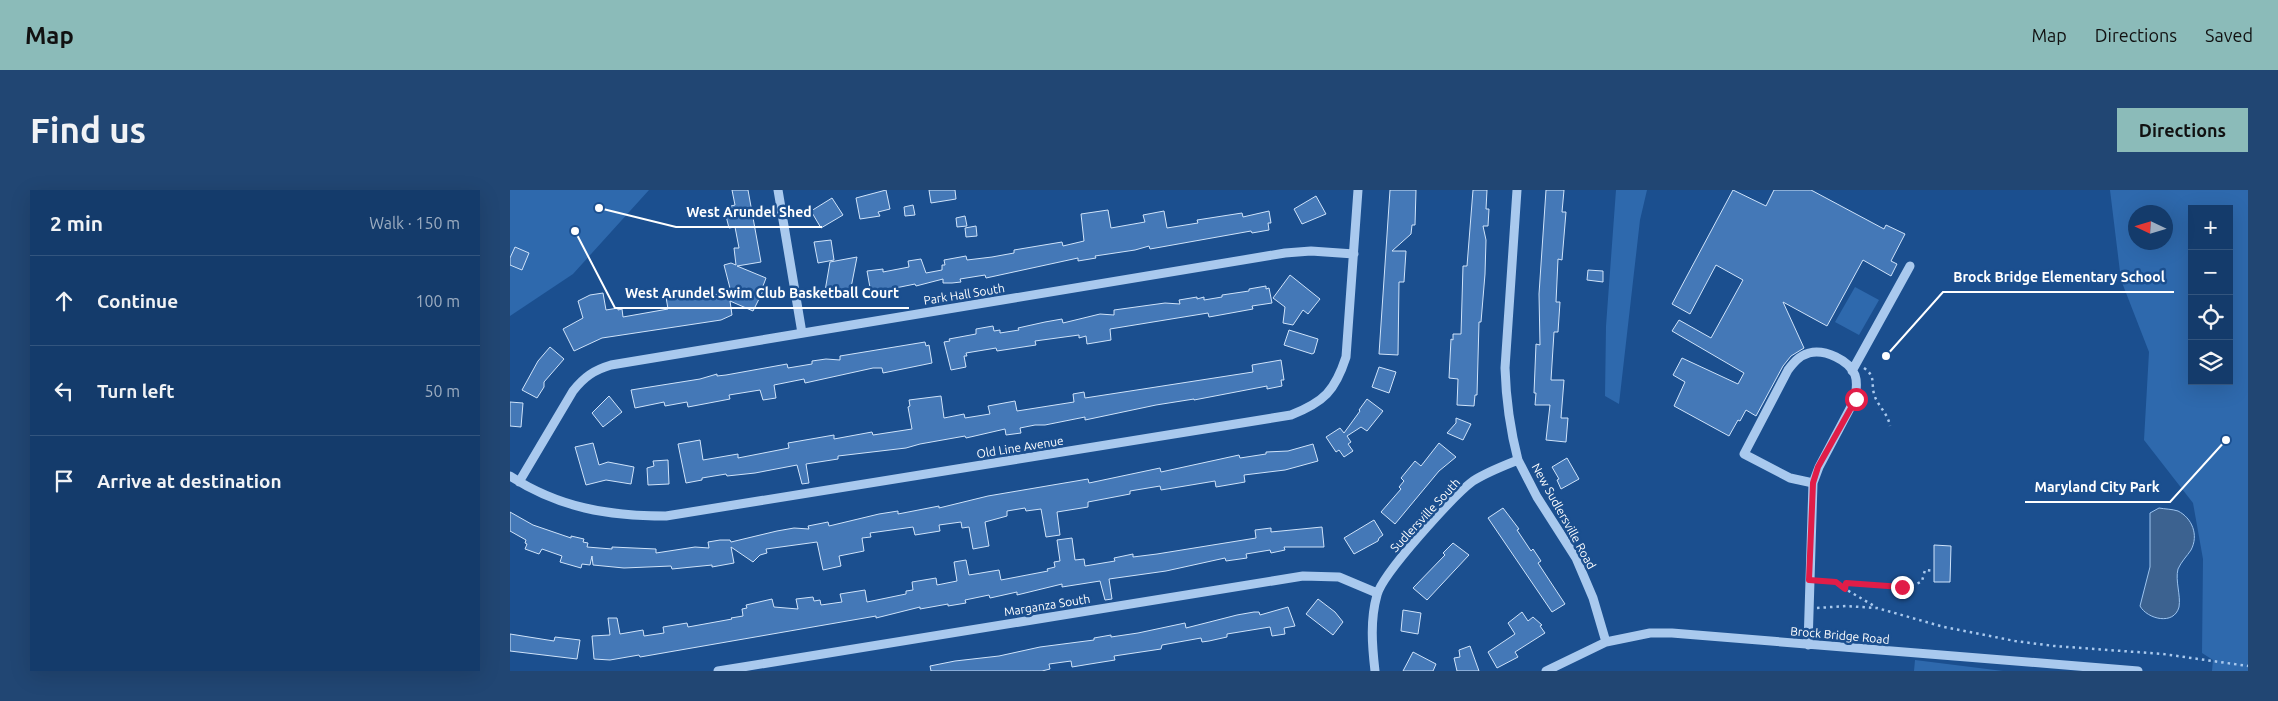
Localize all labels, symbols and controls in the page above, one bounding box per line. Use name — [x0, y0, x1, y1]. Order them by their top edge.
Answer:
text: Map — [25, 22, 74, 49]
text: Map — [2031, 25, 2067, 45]
text: Directions — [2095, 25, 2177, 45]
text: Saved — [2205, 25, 2253, 45]
button: Directions — [2117, 108, 2248, 152]
text: Find us — [30, 110, 146, 150]
callout: West Arundel Shed — [676, 198, 822, 227]
text: West Arundel Shed — [686, 204, 812, 220]
north arrow — [2128, 205, 2173, 250]
map controls — [2188, 205, 2233, 385]
button: + — [2188, 205, 2233, 250]
text: 2 min — [50, 211, 103, 235]
text: Walk · 150 m — [369, 214, 460, 232]
button: − — [2188, 250, 2233, 295]
callout: Brock Bridge Elementary School — [1943, 263, 2174, 292]
text: Brock Bridge Elementary School — [1953, 269, 2165, 285]
callout: West Arundel Swim Club Basketball Court — [615, 279, 909, 308]
street label: Park Hall South — [923, 281, 1005, 307]
text: West Arundel Swim Club Basketball Court — [625, 285, 899, 301]
icon: ahead — [50, 287, 78, 315]
text: Continue — [97, 290, 178, 312]
text: 100 m — [415, 292, 460, 310]
button: locate — [2188, 295, 2233, 340]
button: layers — [2188, 340, 2233, 385]
icon: left — [50, 377, 78, 405]
text: Turn left — [97, 380, 175, 402]
text: 50 m — [424, 382, 460, 400]
route start — [1845, 388, 1868, 411]
street label: Old Line Avenue — [976, 434, 1064, 460]
street label: New Sudlersville Road — [1529, 461, 1599, 571]
icon: arrive — [50, 467, 78, 495]
text: Arrive at destination — [97, 470, 282, 492]
callout: Maryland City Park — [2025, 473, 2170, 502]
street label: Sudlersville South — [1388, 476, 1462, 554]
text: Maryland City Park — [2034, 479, 2160, 495]
route end — [1891, 576, 1914, 599]
street label: Marganza South — [1003, 592, 1091, 618]
street label: Brock Bridge Road — [1790, 624, 1890, 646]

